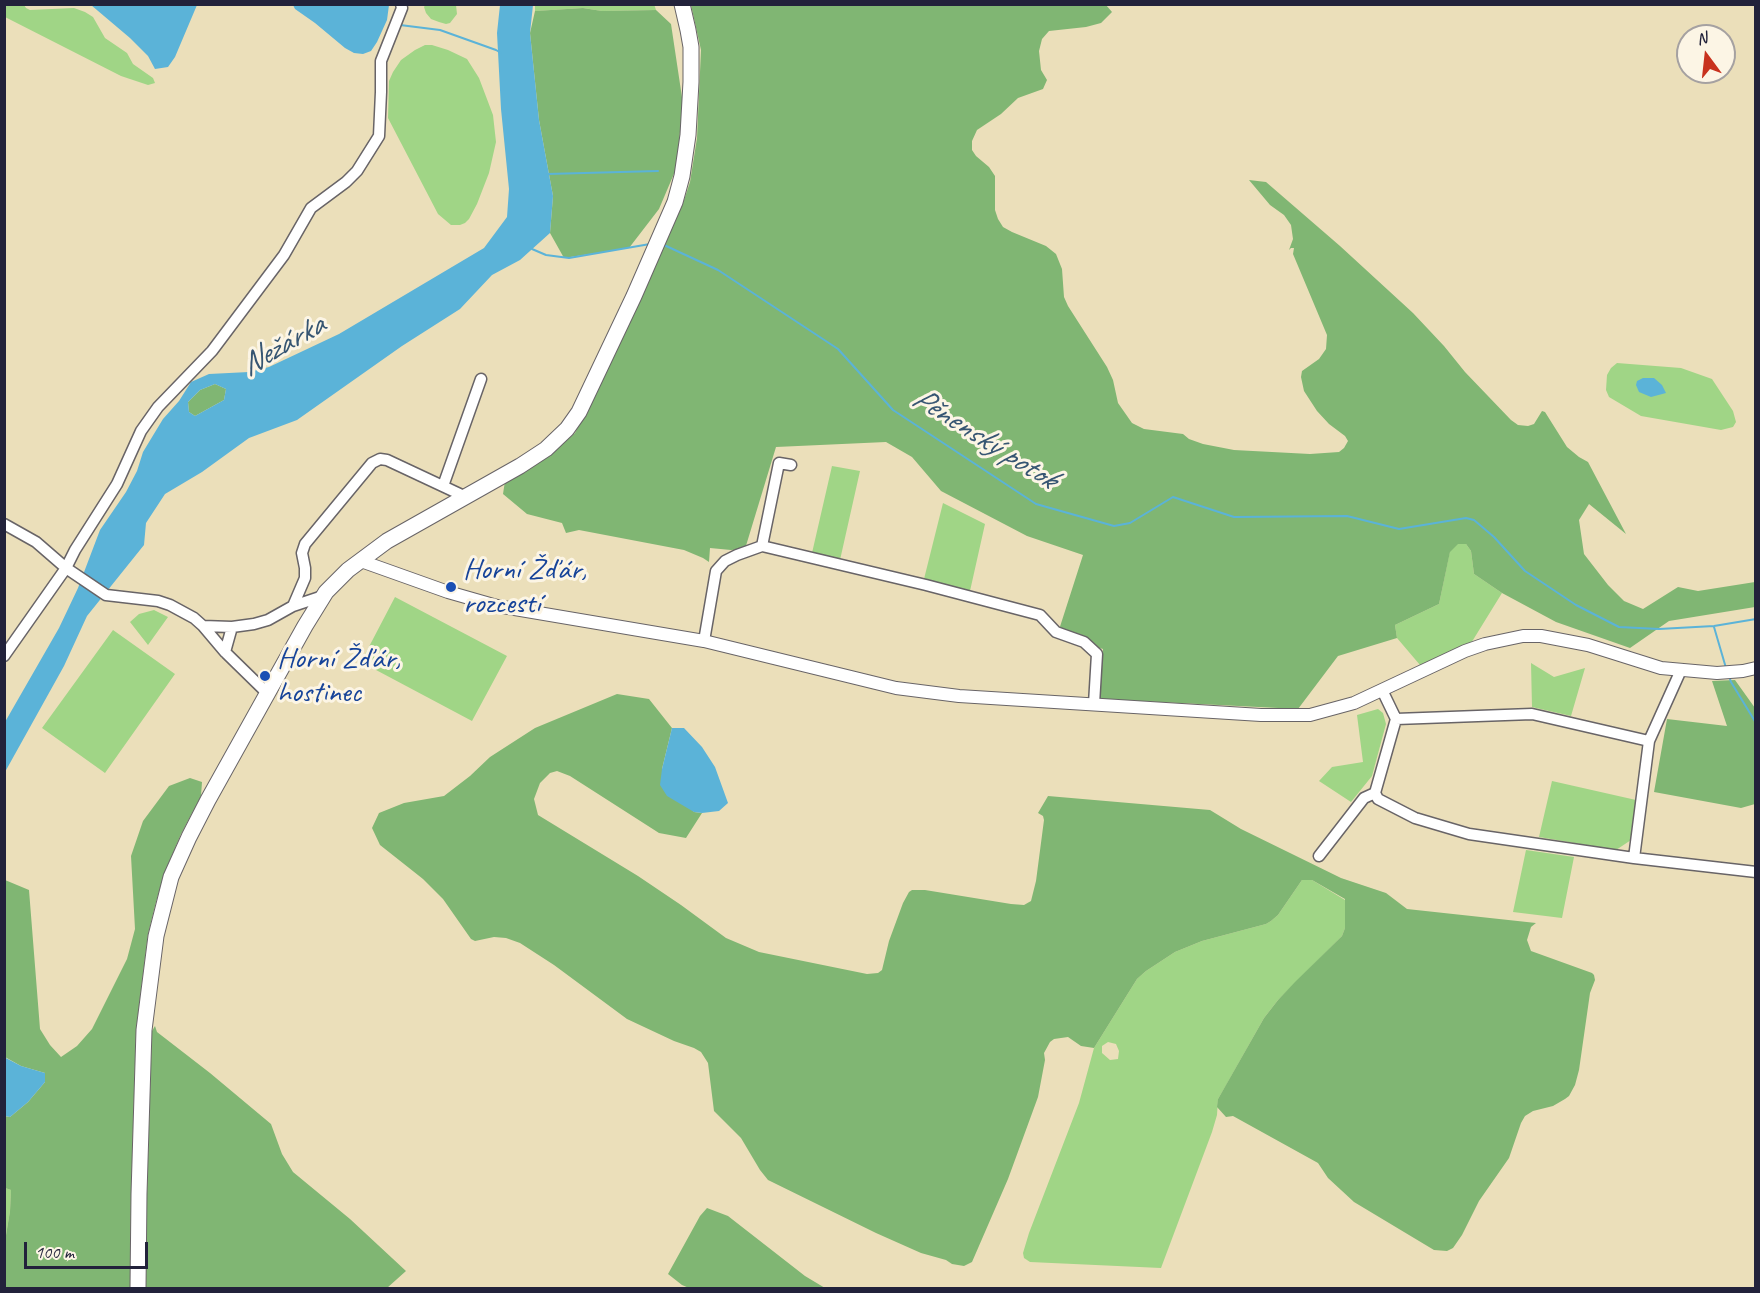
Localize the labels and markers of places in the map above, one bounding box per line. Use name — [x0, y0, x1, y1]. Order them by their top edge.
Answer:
place label: Horní Žďár, rozcestí — [463, 552, 587, 622]
marker: Horní Žďár, rozcestí — [444, 580, 458, 594]
place label: Horní Žďár, hostinec — [277, 641, 401, 712]
marker: Horní Žďár, hostinec — [258, 669, 272, 683]

